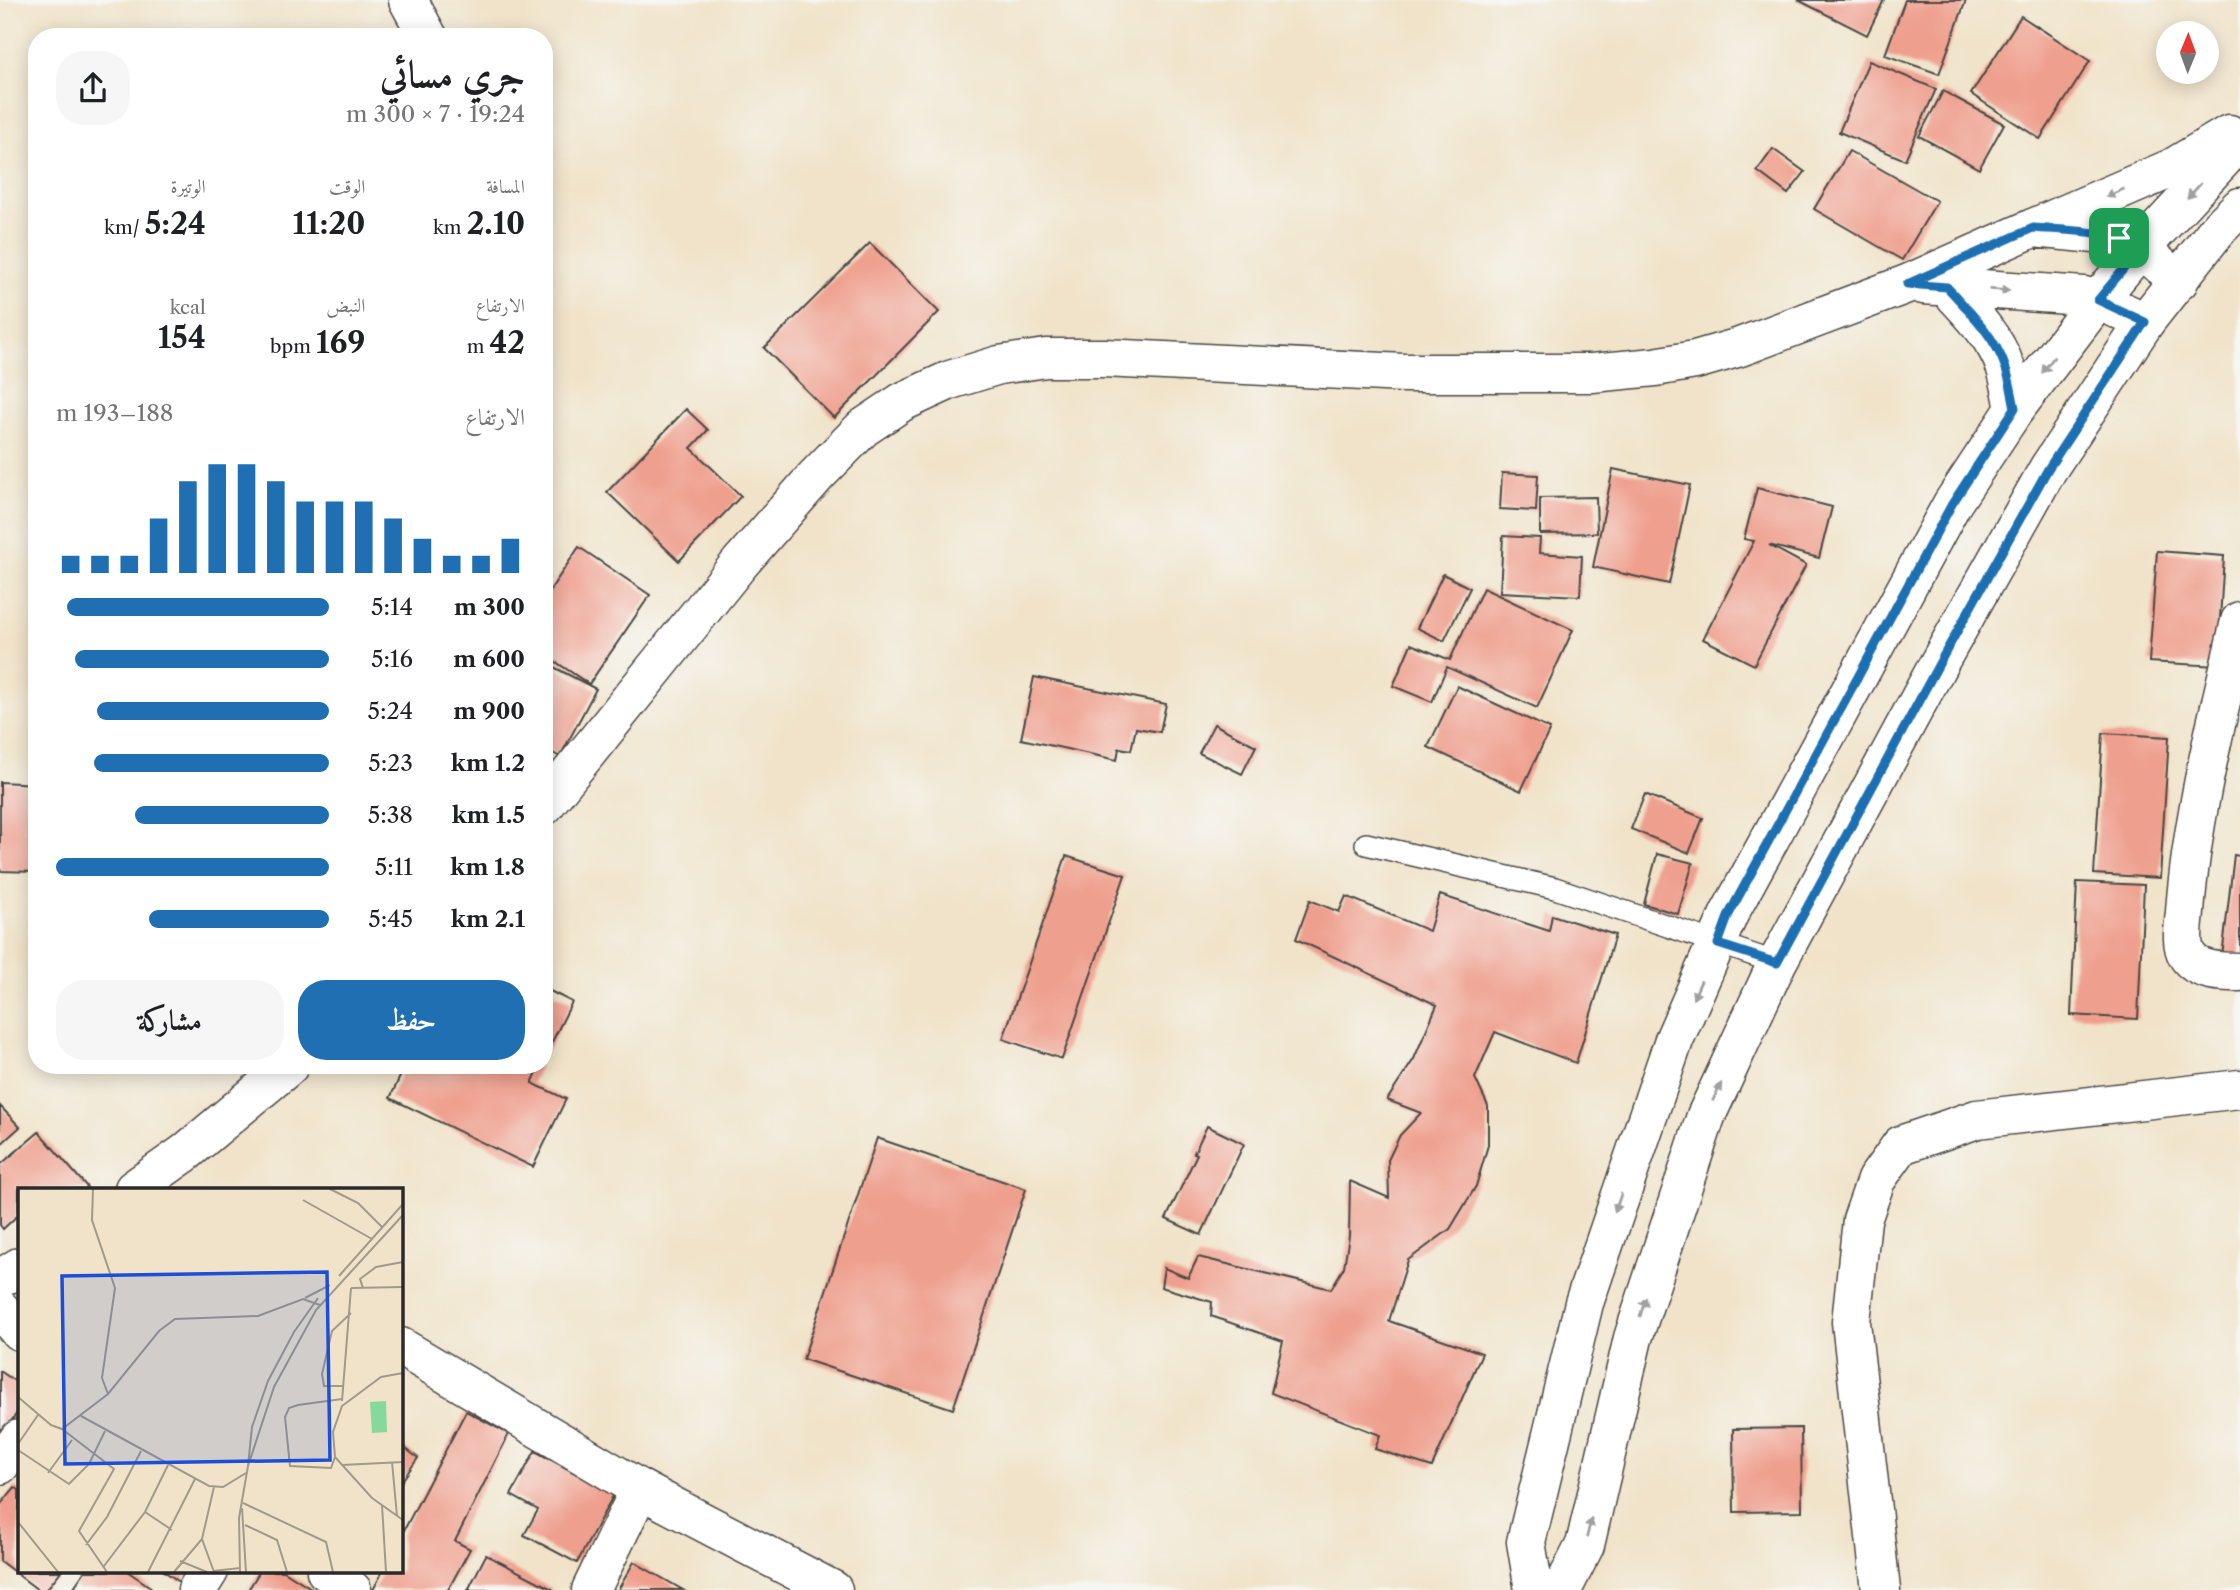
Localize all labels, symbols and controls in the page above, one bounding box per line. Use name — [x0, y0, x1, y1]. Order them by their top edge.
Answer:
north arrow — [2156, 21, 2219, 84]
map controls — [2156, 21, 2219, 84]
text: جري مسائي — [380, 50, 525, 97]
button: share — [56, 51, 130, 125]
text: 19:24 · 7 × 300 m — [346, 100, 525, 128]
text: الوتيرة — [171, 175, 206, 198]
text: الوقت — [329, 175, 365, 198]
text: المسافة — [486, 175, 525, 198]
one-way arrow — [2186, 182, 2202, 199]
one-way arrow — [2105, 187, 2125, 199]
text: 5:24 — [145, 205, 206, 242]
text: 11:20 — [293, 205, 365, 242]
text: 2.10 — [467, 205, 525, 242]
pin — [2089, 208, 2149, 268]
text: /km — [104, 216, 145, 239]
text: km — [433, 216, 467, 239]
icon: arrive — [2100, 219, 2138, 257]
one-way arrow — [1989, 285, 2011, 296]
text: النبض — [326, 294, 365, 317]
text: الارتفاع — [476, 294, 525, 317]
text: kcal — [170, 296, 206, 319]
text: 154 — [158, 319, 206, 356]
text: 169 — [316, 324, 365, 361]
text: 42 — [490, 324, 525, 361]
text: bpm — [270, 335, 316, 358]
text: m — [467, 335, 490, 358]
one-way arrow — [2041, 356, 2055, 374]
text: 188–193 m — [56, 399, 173, 427]
text: الارتفاع — [465, 403, 525, 431]
text: 5:14 — [371, 593, 413, 621]
text: 300 m — [454, 593, 525, 621]
text: 5:16 — [371, 645, 413, 673]
text: 600 m — [453, 645, 525, 673]
text: 5:24 — [368, 697, 413, 725]
text: 900 m — [453, 697, 525, 725]
text: 5:23 — [368, 749, 413, 777]
text: 1.2 km — [451, 749, 525, 777]
text: 5:38 — [368, 801, 413, 829]
text: 1.5 km — [452, 801, 525, 829]
text: 5:11 — [375, 853, 413, 881]
text: 1.8 km — [450, 853, 525, 881]
text: 5:45 — [368, 905, 413, 933]
text: 2.1 km — [451, 905, 525, 933]
one-way arrow — [1691, 979, 1702, 1000]
button: مشاركة — [56, 980, 284, 1060]
button: حفظ — [298, 980, 525, 1060]
one-way arrow — [1711, 1082, 1723, 1102]
inset map — [18, 1188, 402, 1572]
one-way arrow — [1612, 1192, 1623, 1213]
one-way arrow — [1638, 1296, 1649, 1317]
one-way arrow — [1584, 1517, 1595, 1539]

